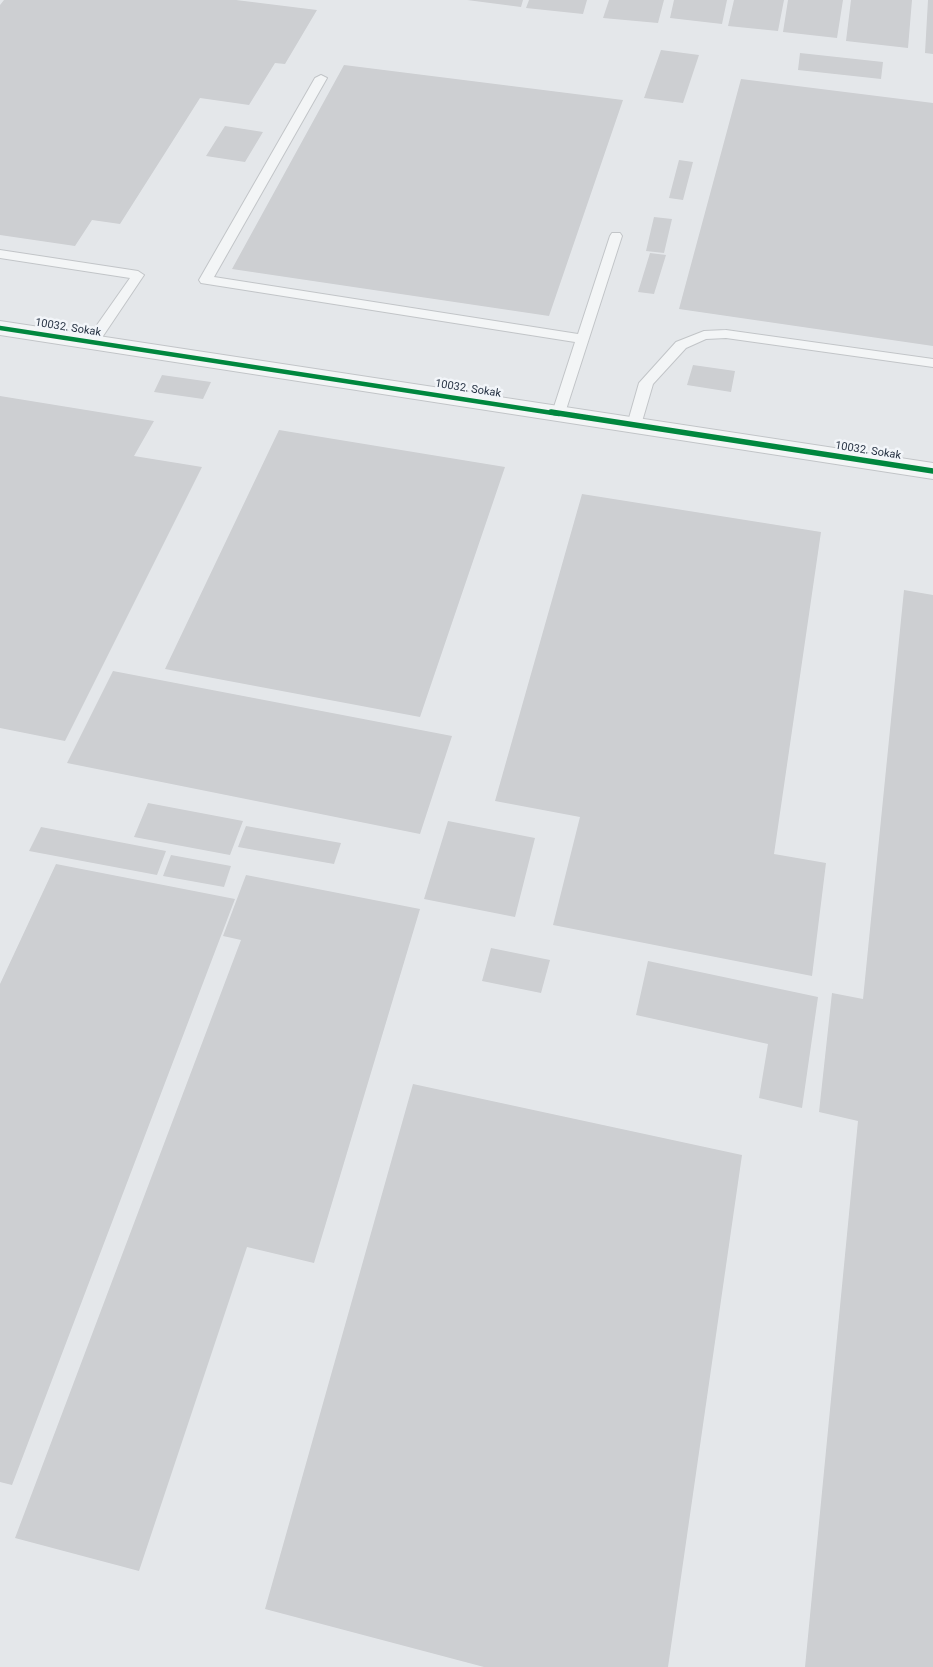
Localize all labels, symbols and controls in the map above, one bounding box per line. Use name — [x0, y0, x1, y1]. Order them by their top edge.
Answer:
street label: 10032. Sokak — [34, 316, 102, 340]
street label: 10032. Sokak — [434, 377, 502, 401]
street label: 10032. Sokak — [834, 439, 902, 463]

